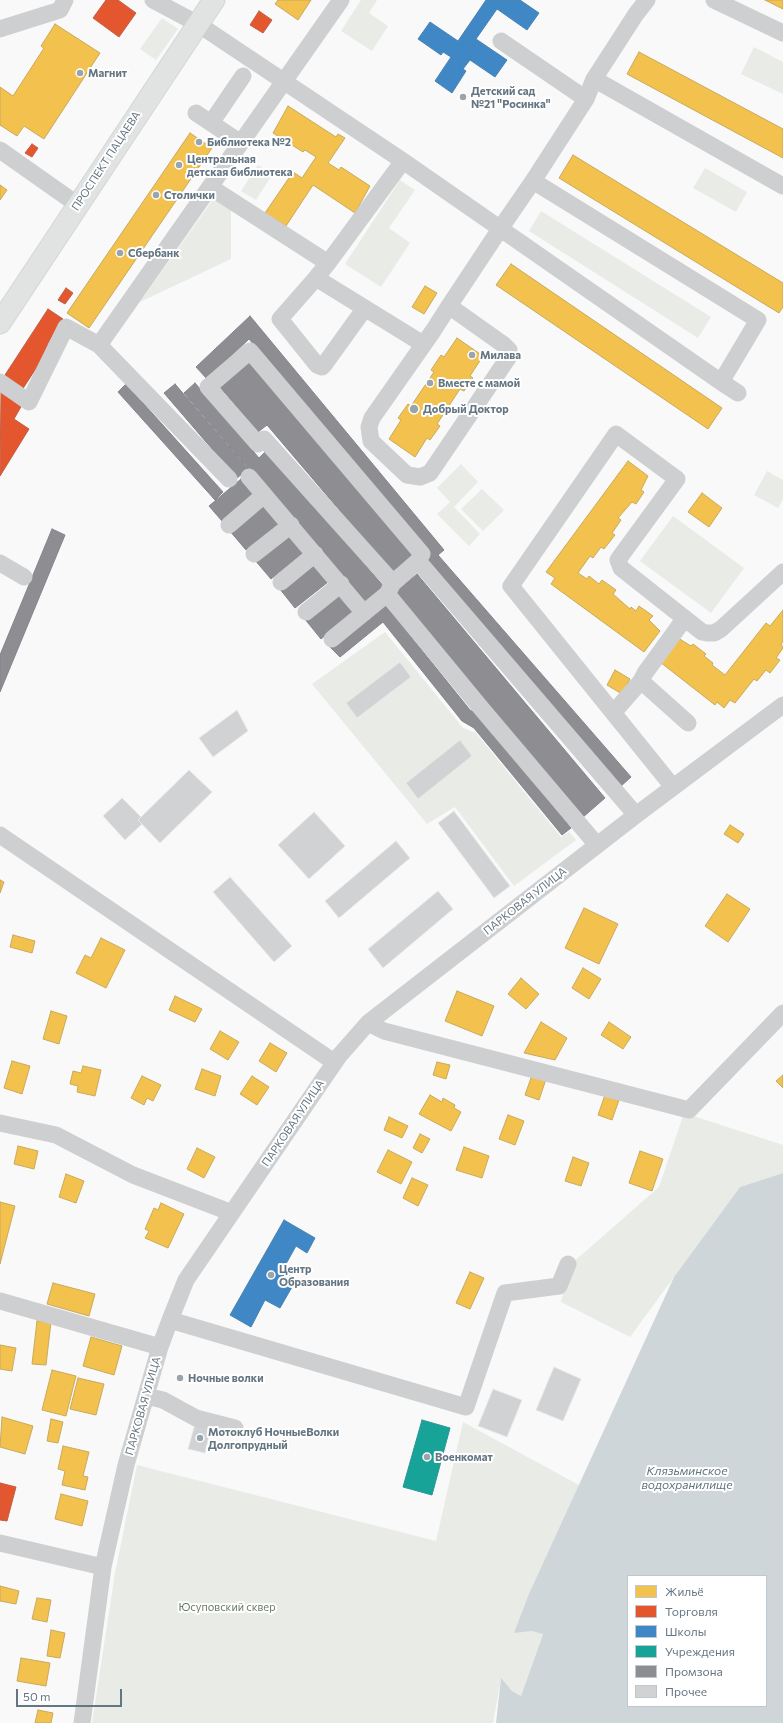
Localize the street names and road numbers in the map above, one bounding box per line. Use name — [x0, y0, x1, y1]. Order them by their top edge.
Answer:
street label: ПРОСПЕКТ ПАЦАЕВА — [69, 109, 143, 213]
street label: ПАРКОВАЯ УЛИЦА — [481, 864, 569, 938]
street label: ПАРКОВАЯ УЛИЦА — [259, 1077, 327, 1169]
street label: ПАРКОВАЯ УЛИЦА — [123, 1355, 163, 1457]

